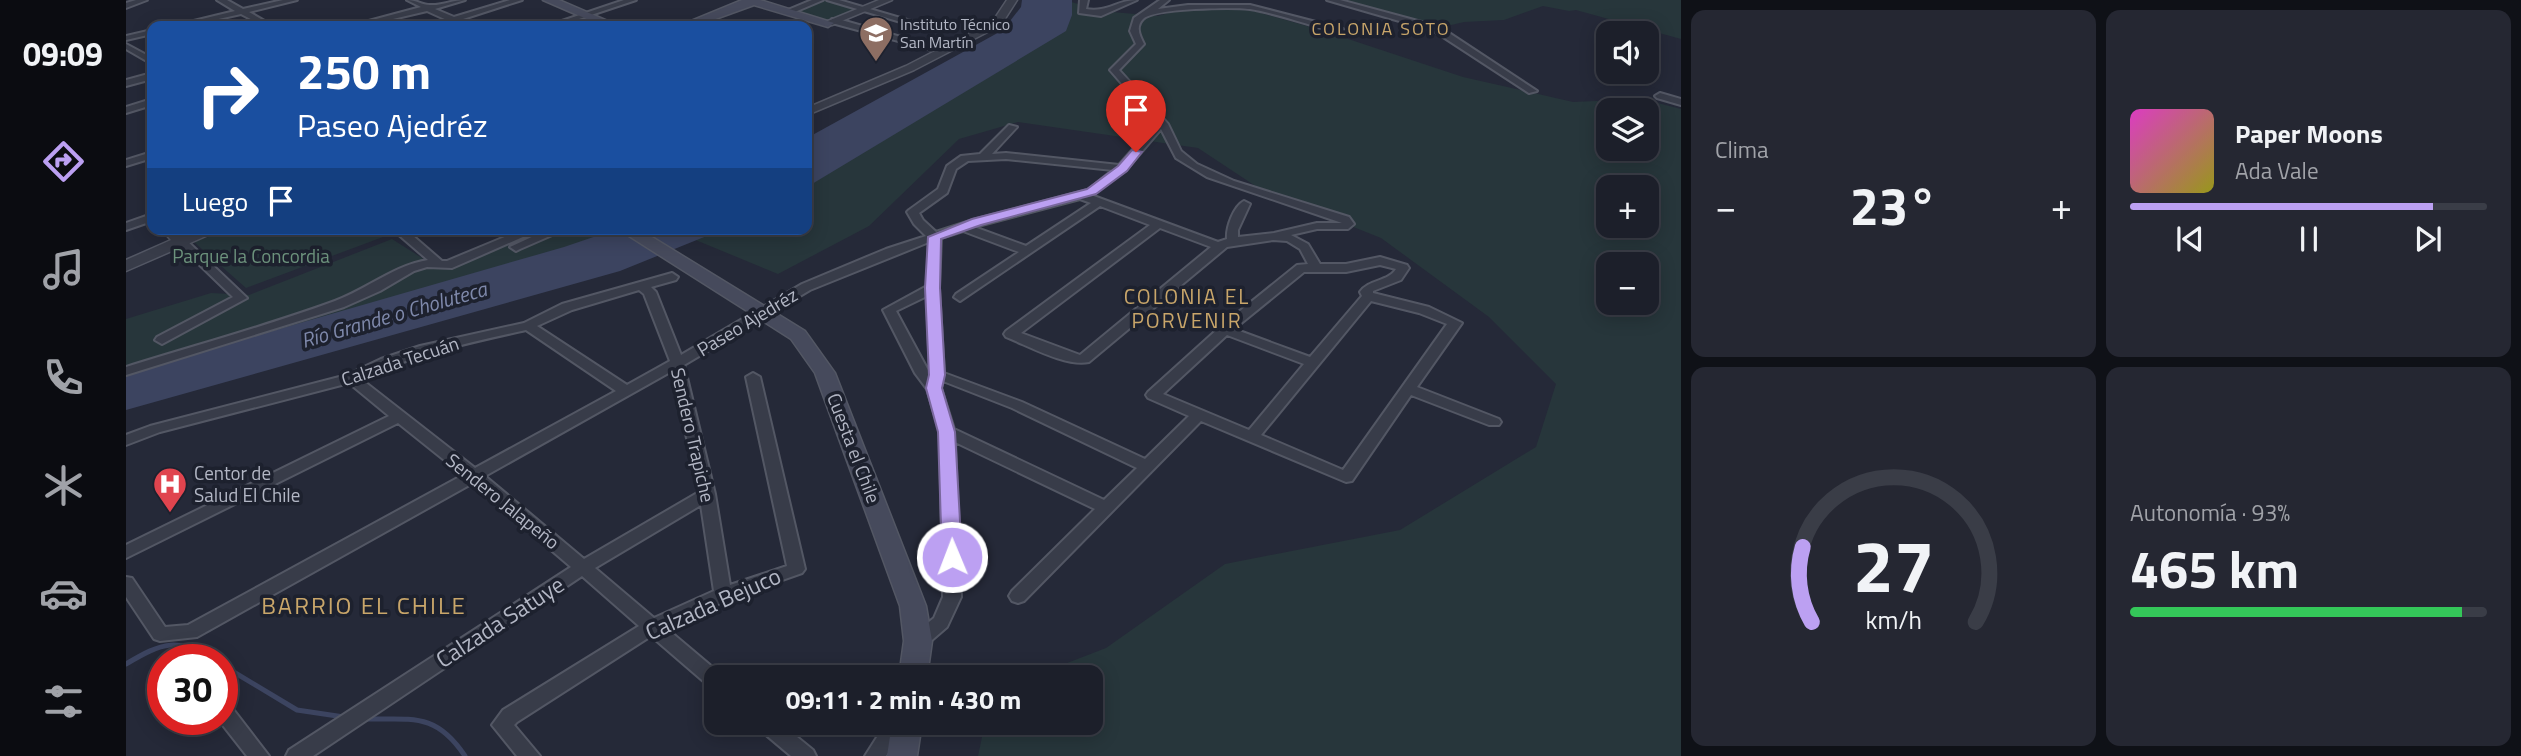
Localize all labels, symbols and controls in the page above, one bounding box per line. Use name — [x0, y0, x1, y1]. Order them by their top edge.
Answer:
place label: Instituto Técnico San Martín — [900, 12, 1010, 54]
school or university icon: Instituto Técnico San Martín — [857, 14, 895, 63]
district label: COLONIA SOTO — [1311, 15, 1451, 42]
map controls — [1596, 21, 1659, 315]
button: sound — [1596, 21, 1659, 84]
text: 09:09 — [23, 30, 103, 78]
text: 250 m — [297, 33, 431, 108]
icon: right — [182, 49, 273, 140]
pin — [1106, 80, 1166, 152]
icon: arrive — [1117, 91, 1155, 129]
button: layers — [1596, 98, 1659, 161]
text: Paseo Ajedréz — [297, 101, 487, 149]
text: Paper Moons — [2235, 114, 2383, 153]
text: Clima — [1715, 132, 1769, 167]
icon: directions — [39, 137, 88, 186]
text: Ada Vale — [2235, 153, 2319, 188]
text: 23° — [1850, 166, 1937, 245]
button: + — [1596, 175, 1659, 238]
text: − — [1715, 177, 1736, 235]
text: + — [2051, 177, 2072, 235]
text: Luego — [182, 182, 248, 221]
icon: arrive — [262, 182, 300, 220]
icon: previous — [2171, 220, 2209, 258]
icon: pause — [2290, 220, 2328, 258]
icon: next — [2409, 220, 2447, 258]
park label: Parque la Concordia — [172, 241, 330, 270]
icon: music — [39, 245, 88, 294]
button: − — [1596, 252, 1659, 315]
water label: Río Grande o Choluteca — [297, 272, 492, 356]
street label: Paseo Ajedréz — [691, 280, 803, 363]
district label: COLONIA EL PORVENIR — [1124, 280, 1250, 336]
street label: Calzada Tecuán — [337, 328, 462, 393]
icon: phone — [39, 353, 88, 402]
street label: Sendero Trapiche — [664, 365, 723, 505]
street label: Cuesta el Chile — [820, 389, 889, 507]
street label: Sendero Jalapeño — [440, 446, 566, 556]
place label: Centor de Salud El Chile — [194, 458, 300, 509]
icon: climate — [39, 461, 88, 510]
hospital icon: Centor de Salud El Chile — [151, 465, 189, 514]
text: Autonomía · 93% — [2130, 495, 2290, 530]
text: 27 — [1853, 511, 1934, 621]
position arrow — [915, 520, 989, 594]
text: 465 km — [2130, 529, 2299, 608]
street label: Calzada Bejuco — [639, 558, 786, 649]
street label: Calzada Satuye — [429, 567, 571, 676]
icon: car — [39, 569, 88, 618]
district label: BARRIO EL CHILE — [261, 587, 467, 623]
text: km/h — [1865, 601, 1922, 639]
speed limit sign: 30 — [147, 644, 238, 735]
icon: filters — [39, 677, 88, 726]
text: 09:11 · 2 min · 430 m — [786, 680, 1021, 719]

